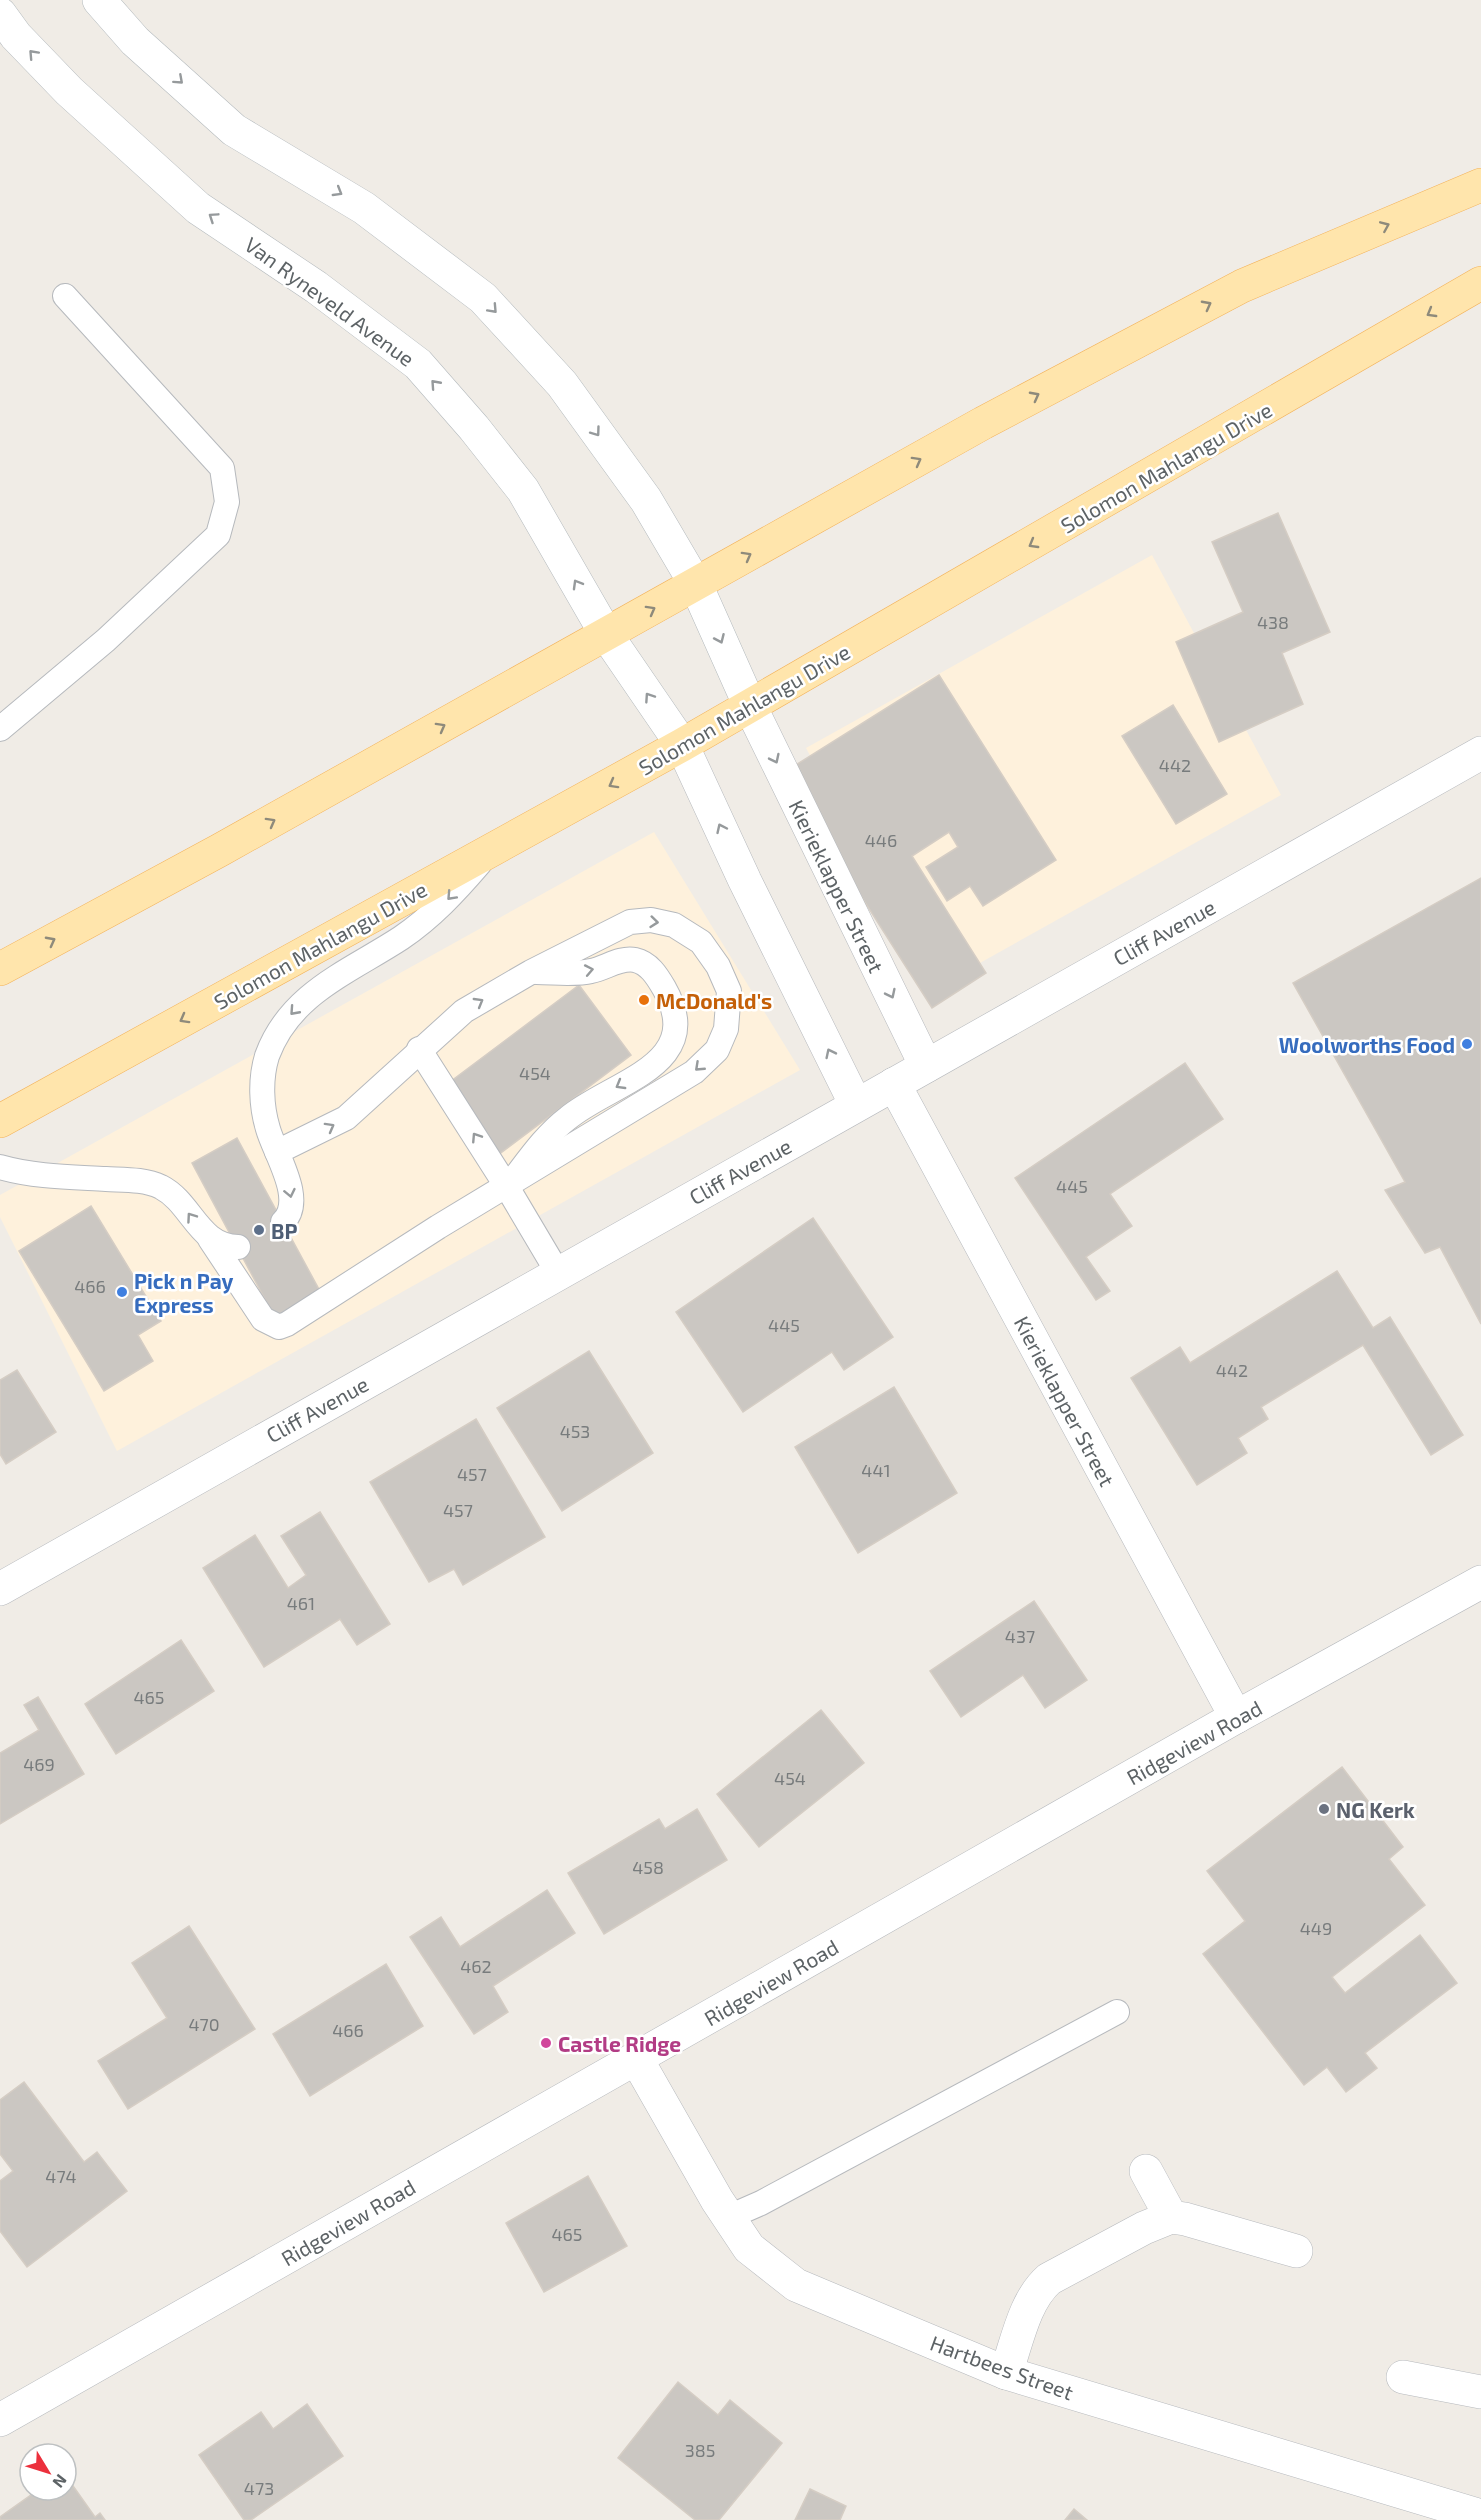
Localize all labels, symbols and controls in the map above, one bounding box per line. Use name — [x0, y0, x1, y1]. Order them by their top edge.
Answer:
one-way arrow — [29, 50, 40, 60]
one-way arrow — [172, 73, 183, 84]
one-way arrow — [332, 184, 342, 196]
one-way arrow — [208, 214, 219, 225]
one-way arrow — [1379, 221, 1390, 233]
street label: Van Ryneveld Avenue — [240, 231, 420, 371]
one-way arrow — [1201, 301, 1212, 312]
one-way arrow — [486, 302, 497, 313]
one-way arrow — [1426, 306, 1437, 317]
one-way arrow — [432, 380, 443, 391]
one-way arrow — [1028, 392, 1039, 403]
street label: Solomon Mahlangu Drive — [1056, 396, 1276, 538]
one-way arrow — [589, 425, 600, 436]
one-way arrow — [911, 456, 921, 468]
one-way arrow — [1029, 537, 1039, 548]
one-way arrow — [741, 552, 751, 564]
one-way arrow — [573, 580, 584, 590]
one-way arrow — [645, 606, 655, 617]
house number: 438 — [1257, 611, 1289, 633]
one-way arrow — [713, 632, 725, 643]
street label: Solomon Mahlangu Drive — [634, 638, 854, 780]
one-way arrow — [645, 693, 656, 704]
one-way arrow — [435, 723, 445, 734]
one-way arrow — [768, 753, 780, 764]
house number: 442 — [1159, 754, 1191, 776]
one-way arrow — [609, 777, 619, 788]
street label: Kierieklapper Street — [784, 796, 890, 976]
one-way arrow — [265, 818, 275, 829]
one-way arrow — [716, 823, 728, 834]
house number: 446 — [865, 829, 897, 851]
street label: Solomon Mahlangu Drive — [209, 876, 431, 1014]
one-way arrow — [447, 889, 458, 900]
street label: Cliff Avenue — [1109, 894, 1219, 970]
one-way arrow — [649, 915, 658, 928]
one-way arrow — [45, 937, 56, 948]
one-way arrow — [584, 964, 594, 977]
place label: McDonald's — [656, 988, 772, 1013]
one-way arrow — [883, 988, 895, 999]
marker: McDonald's — [637, 993, 651, 1007]
one-way arrow — [473, 998, 483, 1009]
one-way arrow — [290, 1004, 301, 1014]
one-way arrow — [180, 1012, 191, 1023]
place label: Woolworths Food — [1279, 1032, 1455, 1057]
marker: Woolworths Food — [1460, 1037, 1474, 1051]
one-way arrow — [825, 1048, 837, 1059]
one-way arrow — [696, 1059, 707, 1070]
house number: 454 — [519, 1062, 551, 1084]
one-way arrow — [616, 1078, 626, 1089]
one-way arrow — [324, 1123, 334, 1134]
one-way arrow — [472, 1133, 483, 1144]
street label: Cliff Avenue — [685, 1133, 795, 1209]
house number: 445 — [1056, 1175, 1088, 1197]
one-way arrow — [283, 1188, 296, 1198]
one-way arrow — [187, 1213, 198, 1224]
place label: BP — [271, 1218, 297, 1243]
marker: BP — [252, 1223, 266, 1237]
place label: Pick n Pay Express — [134, 1268, 234, 1317]
house number: 466 — [74, 1275, 106, 1297]
marker: Pick n Pay Express — [115, 1285, 129, 1299]
street label: Kierieklapper Street — [1010, 1312, 1120, 1490]
house number: 445 — [768, 1314, 800, 1336]
house number: 442 — [1216, 1359, 1248, 1381]
street label: Cliff Avenue — [262, 1371, 372, 1447]
house number: 453 — [560, 1420, 590, 1442]
house number: 441 — [861, 1459, 891, 1481]
house number: 457 — [457, 1463, 487, 1485]
house number: 457 — [443, 1499, 473, 1521]
house number: 461 — [287, 1592, 315, 1614]
house number: 437 — [1005, 1625, 1035, 1647]
house number: 465 — [133, 1686, 165, 1708]
street label: Ridgeview Road — [1122, 1695, 1266, 1789]
house number: 469 — [23, 1753, 55, 1775]
house number: 454 — [774, 1767, 806, 1789]
place label: NG Kerk — [1336, 1797, 1415, 1822]
marker: NG Kerk — [1317, 1802, 1331, 1816]
house number: 458 — [632, 1856, 664, 1878]
house number: 449 — [1300, 1917, 1332, 1939]
street label: Ridgeview Road — [700, 1934, 842, 2030]
house number: 462 — [460, 1955, 492, 1977]
house number: 470 — [188, 2013, 220, 2035]
house number: 466 — [332, 2019, 364, 2041]
place label: Castle Ridge — [558, 2031, 681, 2056]
marker: Castle Ridge — [539, 2036, 553, 2050]
house number: 474 — [45, 2165, 77, 2187]
street label: Ridgeview Road — [277, 2174, 419, 2270]
house number: 465 — [551, 2223, 583, 2245]
street label: Hartbees Street — [927, 2330, 1077, 2404]
house number: 385 — [685, 2439, 715, 2461]
north arrow — [18, 2442, 78, 2502]
text: N — [49, 2471, 71, 2492]
house number: 473 — [244, 2477, 274, 2499]

